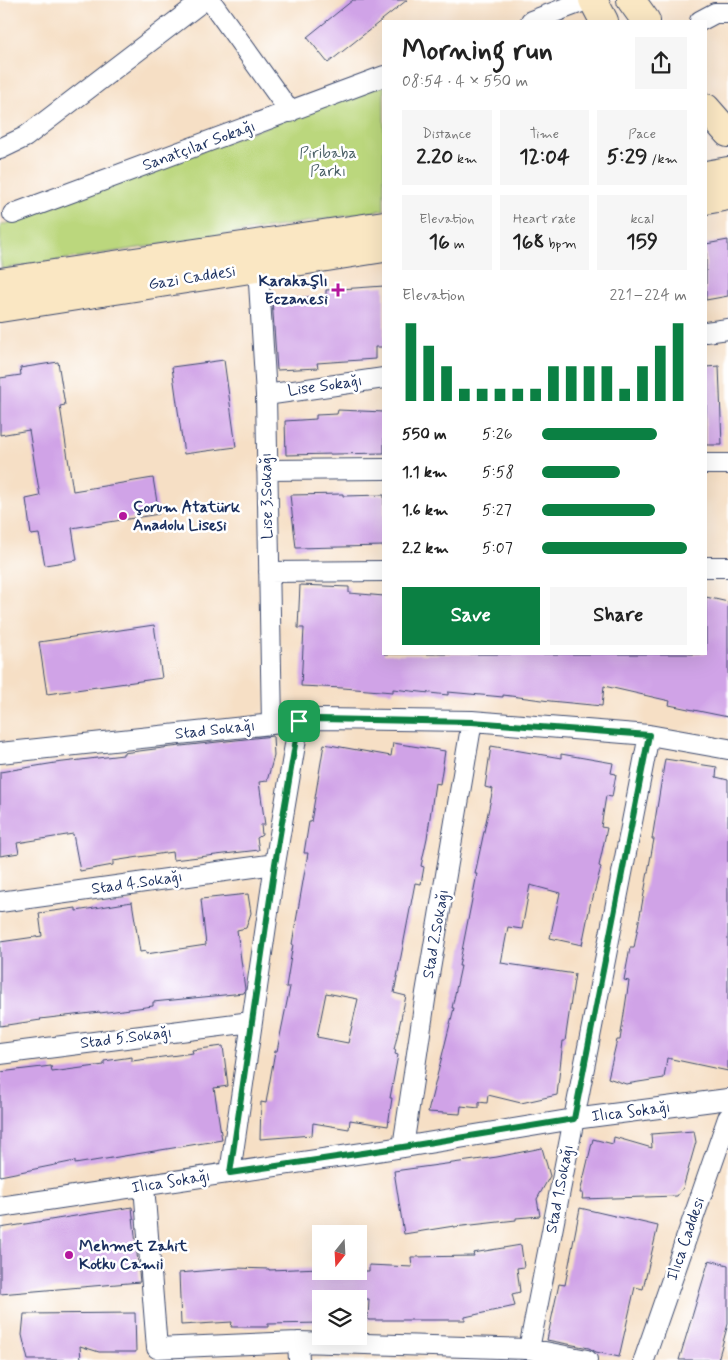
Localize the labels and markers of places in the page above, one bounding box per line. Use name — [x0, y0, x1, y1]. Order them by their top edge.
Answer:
place label: Karakaşlı Eczanesi — [258, 271, 328, 310]
marker: Karakaşlı Eczanesi — [332, 284, 344, 296]
place label: Çorum Atatürk Anadolu Lisesi — [133, 497, 241, 536]
marker: Çorum Atatürk Anadolu Lisesi — [117, 510, 129, 522]
pin — [278, 700, 320, 742]
place label: Mehmet Zahit Kotku Camii — [79, 1236, 188, 1275]
marker: Mehmet Zahit Kotku Camii — [63, 1249, 75, 1261]

